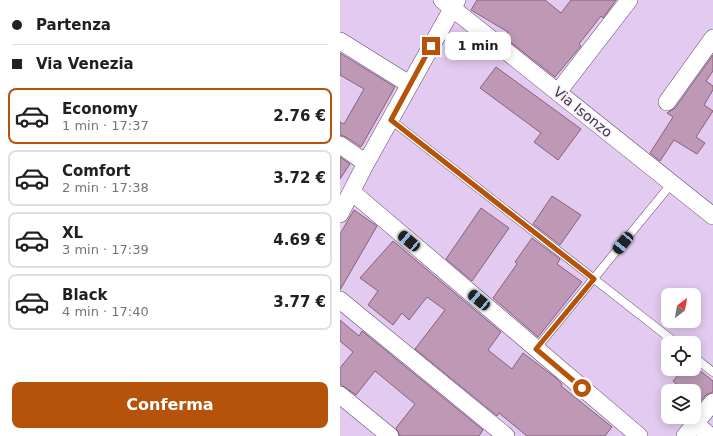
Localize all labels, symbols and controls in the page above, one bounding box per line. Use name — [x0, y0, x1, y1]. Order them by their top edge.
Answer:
text: Partenza — [36, 16, 111, 34]
callout: 1 min — [445, 32, 511, 60]
route end — [422, 37, 440, 55]
text: 1 min — [458, 38, 498, 53]
text: Via Venezia — [36, 55, 134, 73]
street label: Via Isonzo — [550, 83, 616, 141]
icon: car — [14, 98, 50, 134]
text: Economy — [62, 100, 138, 118]
text: 2.76 € — [273, 107, 326, 125]
text: 1 min · 17:37 — [62, 118, 149, 133]
icon: car — [14, 160, 50, 196]
text: Comfort — [62, 162, 130, 180]
text: 3.72 € — [273, 169, 326, 187]
text: 2 min · 17:38 — [62, 180, 149, 195]
icon: car — [14, 222, 50, 258]
text: XL — [62, 224, 83, 242]
car — [396, 229, 422, 253]
car — [611, 230, 635, 256]
text: 4.69 € — [273, 231, 326, 249]
text: 3 min · 17:39 — [62, 242, 149, 257]
icon: car — [14, 284, 50, 320]
text: Black — [62, 286, 108, 304]
car — [466, 288, 492, 312]
north arrow — [661, 288, 701, 328]
map controls — [661, 288, 701, 424]
text: 3.77 € — [273, 293, 326, 311]
text: 4 min · 17:40 — [62, 304, 149, 319]
button: locate — [661, 336, 701, 376]
route start — [573, 379, 591, 397]
button: Conferma — [12, 382, 328, 428]
button: layers — [661, 384, 701, 424]

